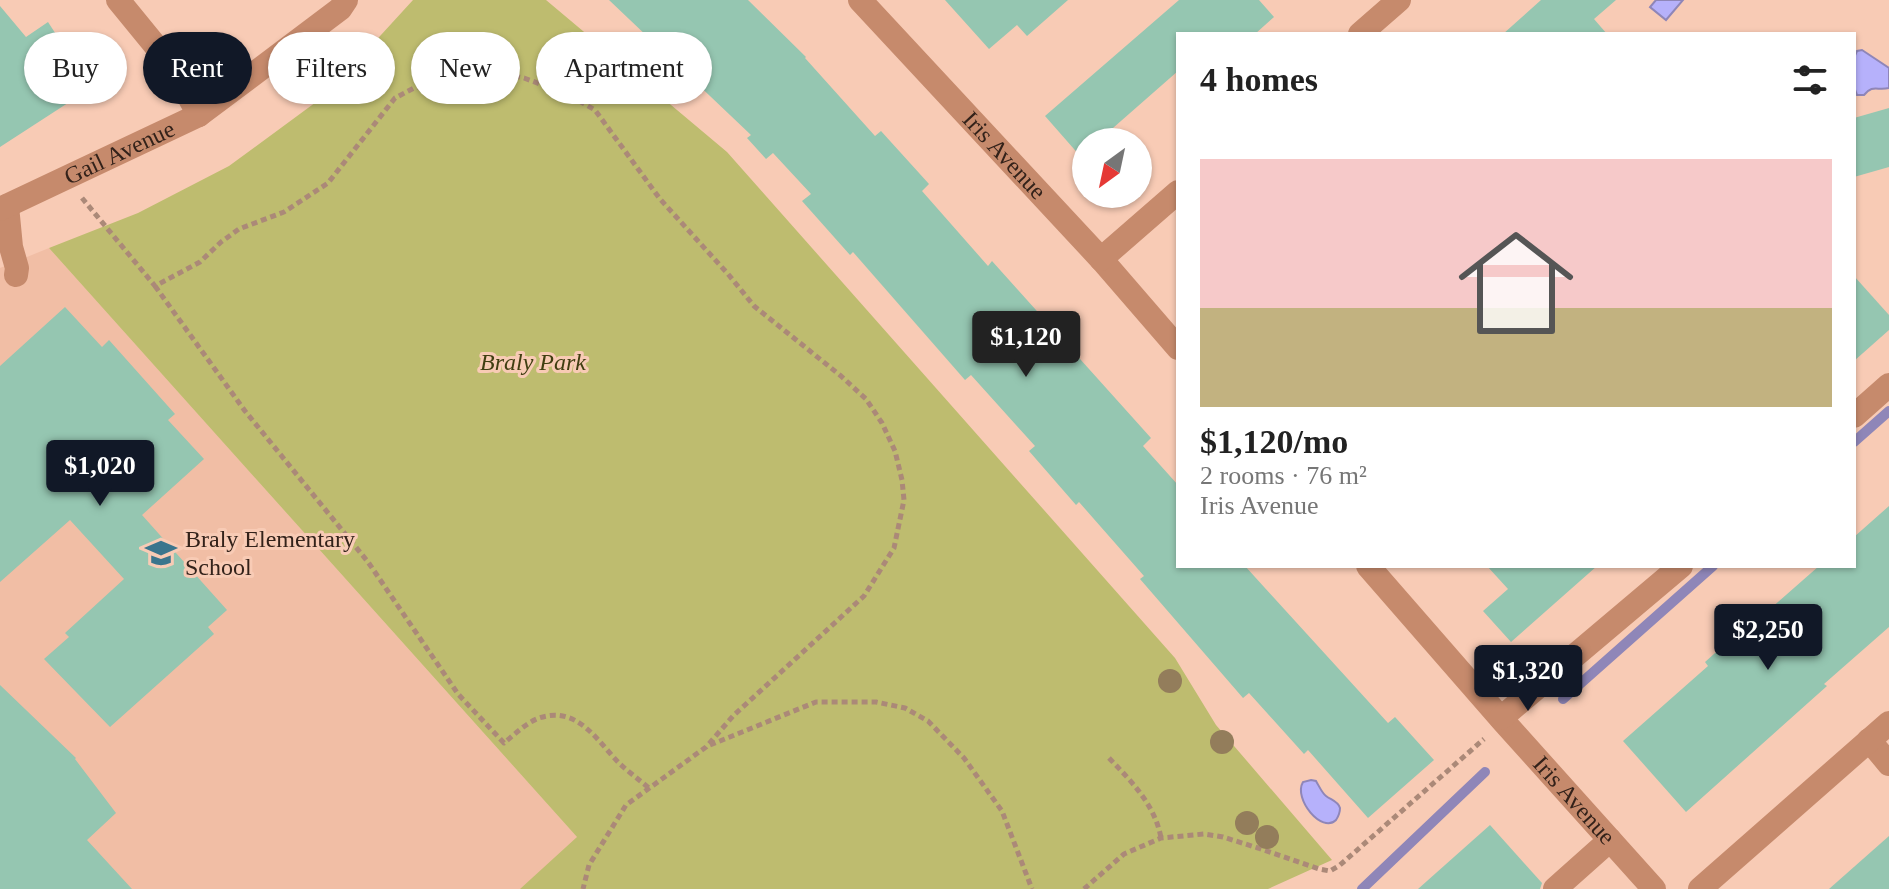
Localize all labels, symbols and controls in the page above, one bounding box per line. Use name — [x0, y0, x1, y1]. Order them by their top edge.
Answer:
chip: Buy — [24, 32, 127, 104]
chip: Rent — [143, 32, 252, 104]
chip: Filters — [268, 32, 395, 104]
chip: New — [411, 32, 520, 104]
chip: Apartment — [536, 32, 712, 104]
icon: filters — [1788, 58, 1832, 102]
text: 4 homes — [1200, 61, 1318, 98]
street label: Iris Avenue — [958, 106, 1051, 204]
street label: Gail Avenue — [60, 115, 179, 190]
north arrow — [1072, 128, 1152, 208]
map controls — [1072, 128, 1152, 208]
icon: home — [1444, 211, 1588, 355]
pin: $1,120 — [961, 311, 1091, 379]
text: $1,120 — [990, 322, 1062, 351]
park label: Braly Park — [480, 349, 586, 375]
text: $1,120/mo — [1200, 423, 1348, 460]
pin: $1,020 — [35, 440, 165, 508]
text: $1,020 — [64, 451, 136, 480]
text: 2 rooms · 76 m² — [1200, 461, 1367, 490]
text: Iris Avenue — [1200, 491, 1319, 520]
place label: Braly Elementary School — [185, 526, 355, 580]
school or university icon: Braly Elementary School — [144, 536, 178, 570]
pin: $2,250 — [1703, 604, 1833, 672]
text: $2,250 — [1732, 615, 1804, 644]
pin: $1,320 — [1463, 645, 1593, 713]
text: $1,320 — [1492, 656, 1564, 685]
street label: Iris Avenue — [1528, 751, 1620, 850]

